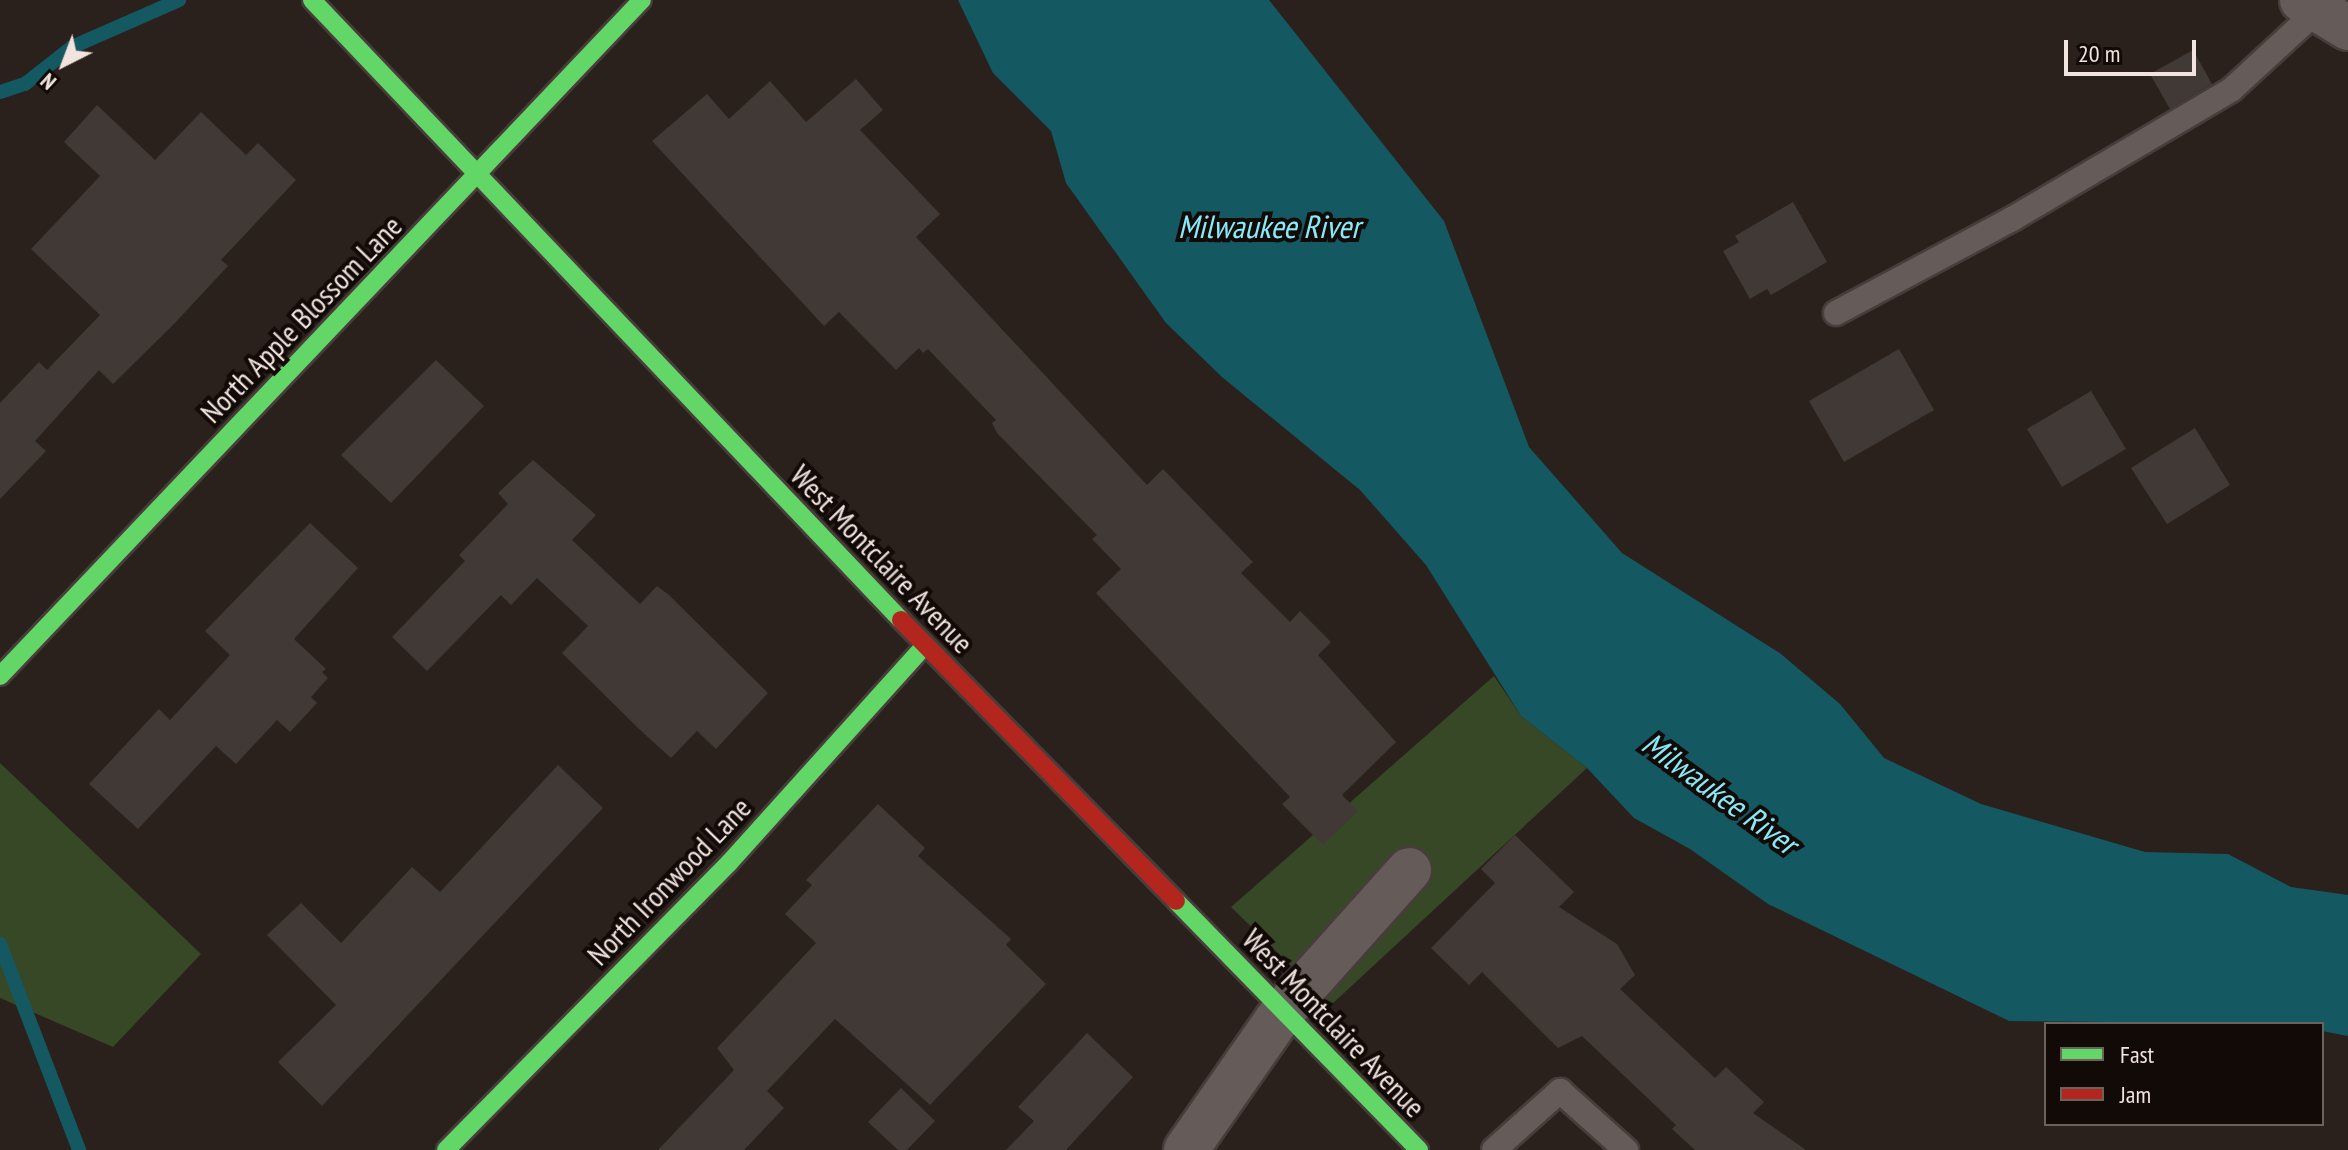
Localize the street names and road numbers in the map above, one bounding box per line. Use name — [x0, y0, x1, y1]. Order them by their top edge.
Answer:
street label: North Apple Blossom Lane — [193, 208, 409, 430]
street label: West Montclaire Avenue — [783, 457, 981, 661]
street label: North Ironwood Lane — [580, 790, 758, 972]
street label: West Montclaire Avenue — [1235, 921, 1433, 1125]

